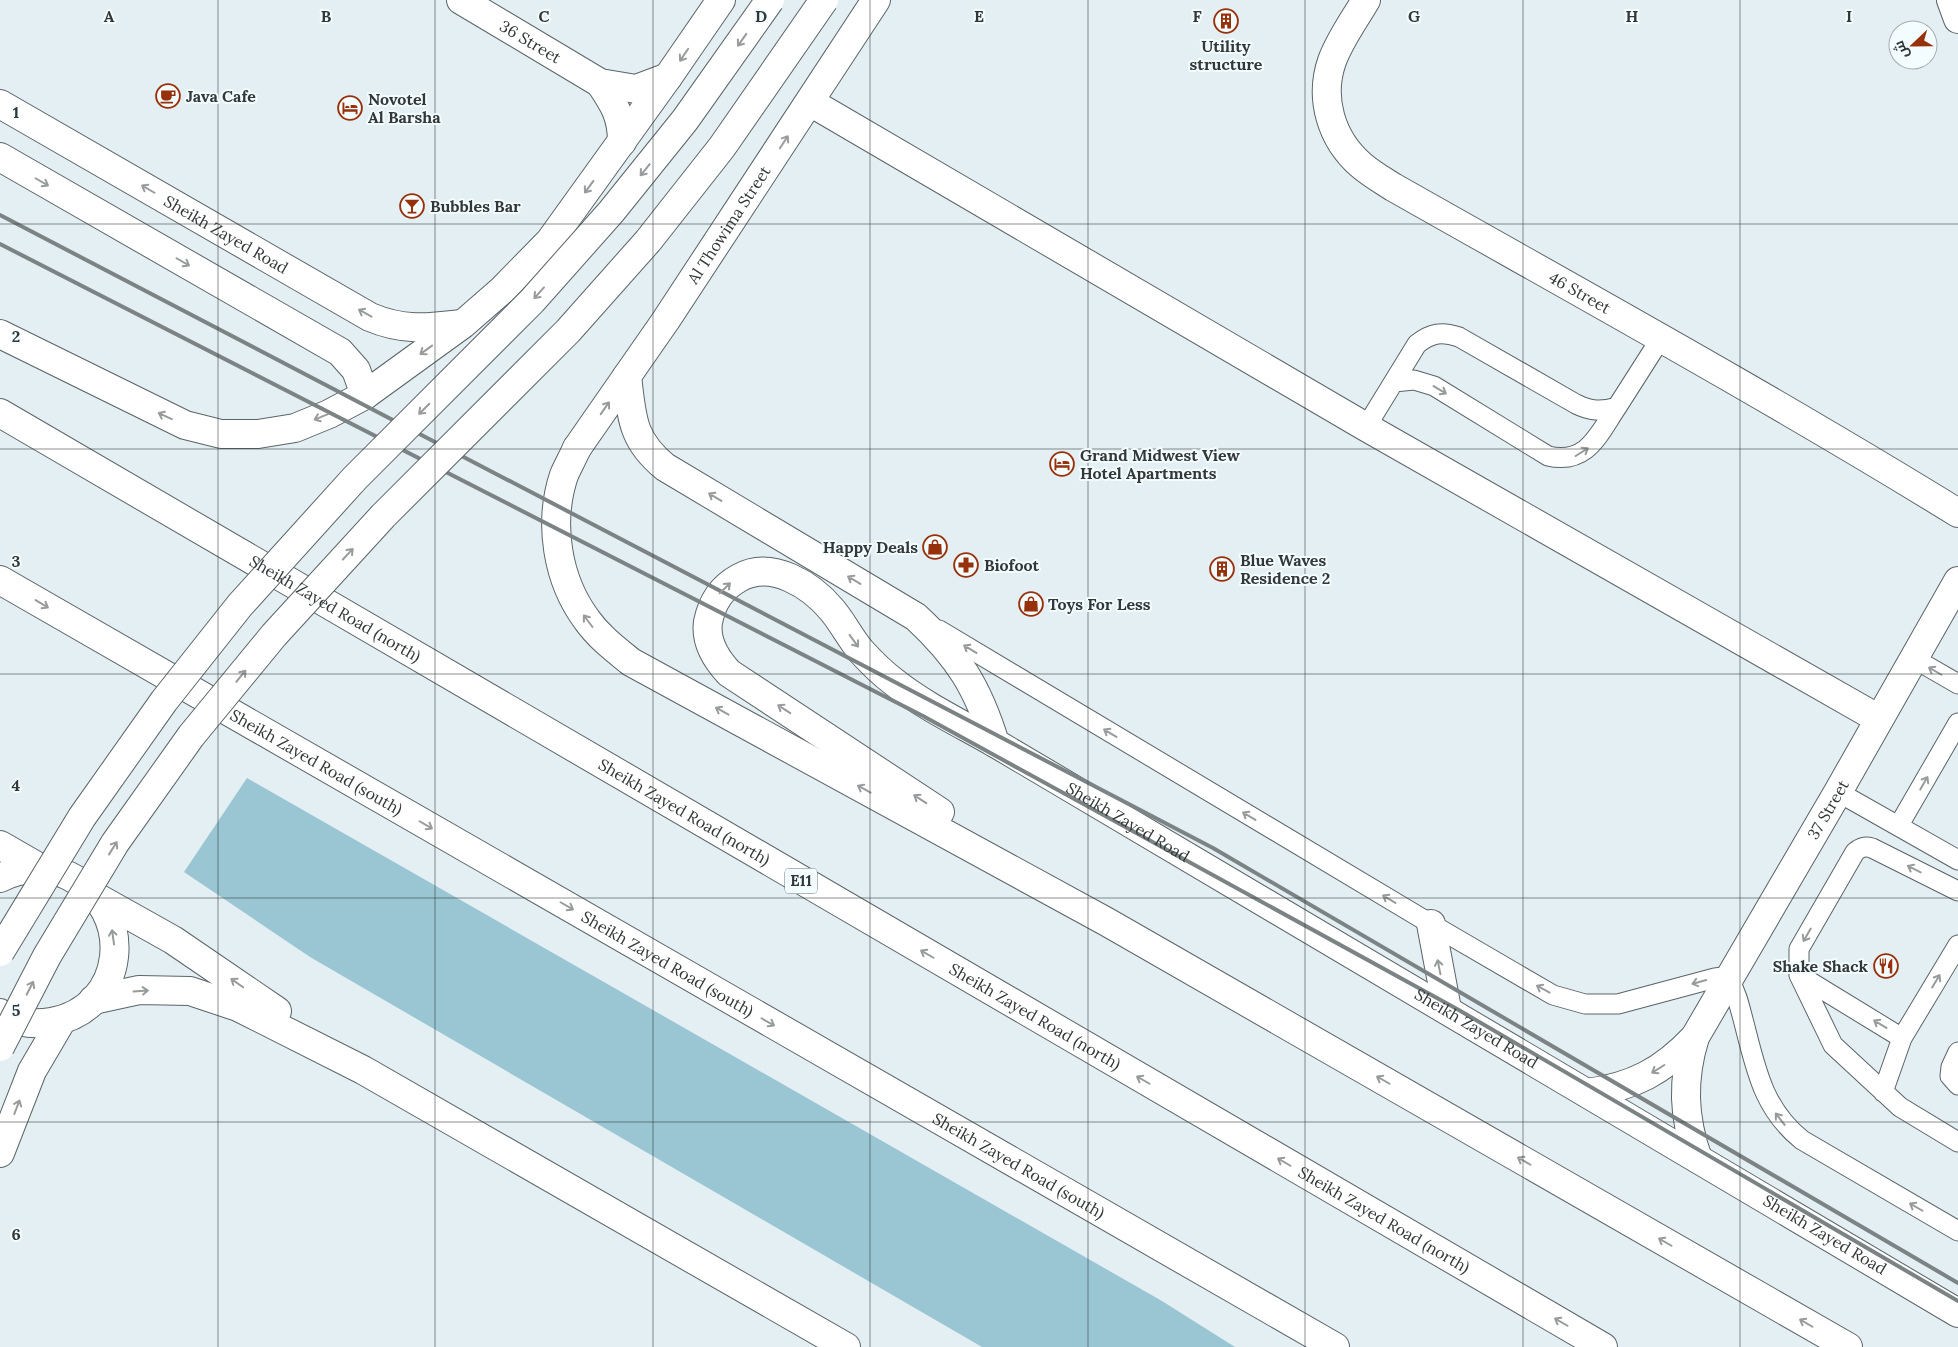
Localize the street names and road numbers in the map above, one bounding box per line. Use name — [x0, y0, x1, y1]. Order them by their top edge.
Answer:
street label: 36 Street — [496, 16, 565, 68]
street label: Al Thowima Street — [682, 161, 775, 288]
street label: Sheikh Zayed Road — [161, 191, 292, 278]
street label: 46 Street — [1546, 267, 1615, 318]
street label: Sheikh Zayed Road (north) — [246, 551, 425, 667]
street label: Sheikh Zayed Road (south) — [227, 705, 406, 820]
street label: Sheikh Zayed Road (north) — [595, 754, 774, 870]
street label: 37 Street — [1803, 775, 1853, 843]
street label: Sheikh Zayed Road — [1063, 777, 1194, 866]
road number: E11 — [785, 868, 817, 894]
street label: Sheikh Zayed Road (south) — [578, 906, 757, 1022]
street label: Sheikh Zayed Road (north) — [946, 958, 1125, 1075]
street label: Sheikh Zayed Road — [1411, 984, 1542, 1072]
street label: Sheikh Zayed Road (south) — [929, 1108, 1109, 1224]
street label: Sheikh Zayed Road (north) — [1295, 1162, 1474, 1278]
street label: Sheikh Zayed Road — [1760, 1190, 1891, 1279]

